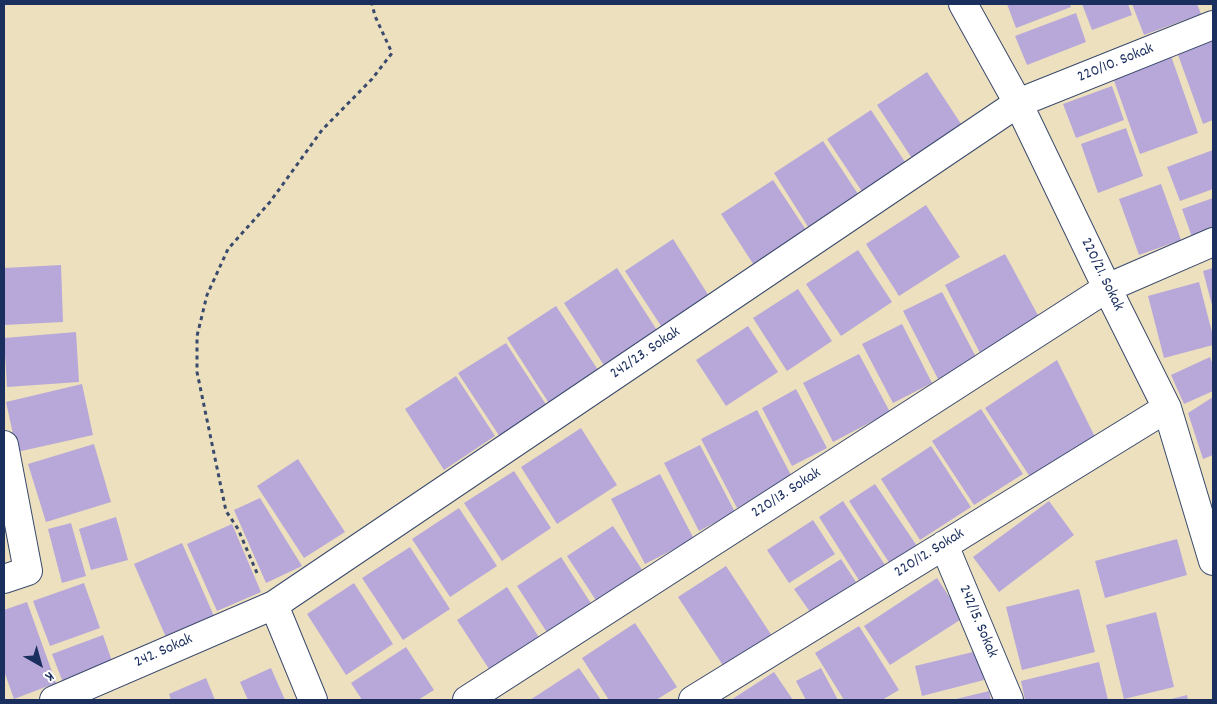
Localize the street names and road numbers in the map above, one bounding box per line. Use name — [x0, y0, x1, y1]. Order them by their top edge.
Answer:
street label: 220/10. Sokak — [1075, 40, 1157, 88]
street label: 220/21. Sokak — [1075, 235, 1127, 315]
street label: 242/23. Sokak — [607, 324, 685, 384]
street label: 220/13. Sokak — [749, 464, 825, 524]
street label: 220/12. Sokak — [891, 525, 969, 583]
street label: 242/15. Sokak — [953, 583, 1001, 661]
street label: 242. Sokak — [132, 631, 196, 673]

